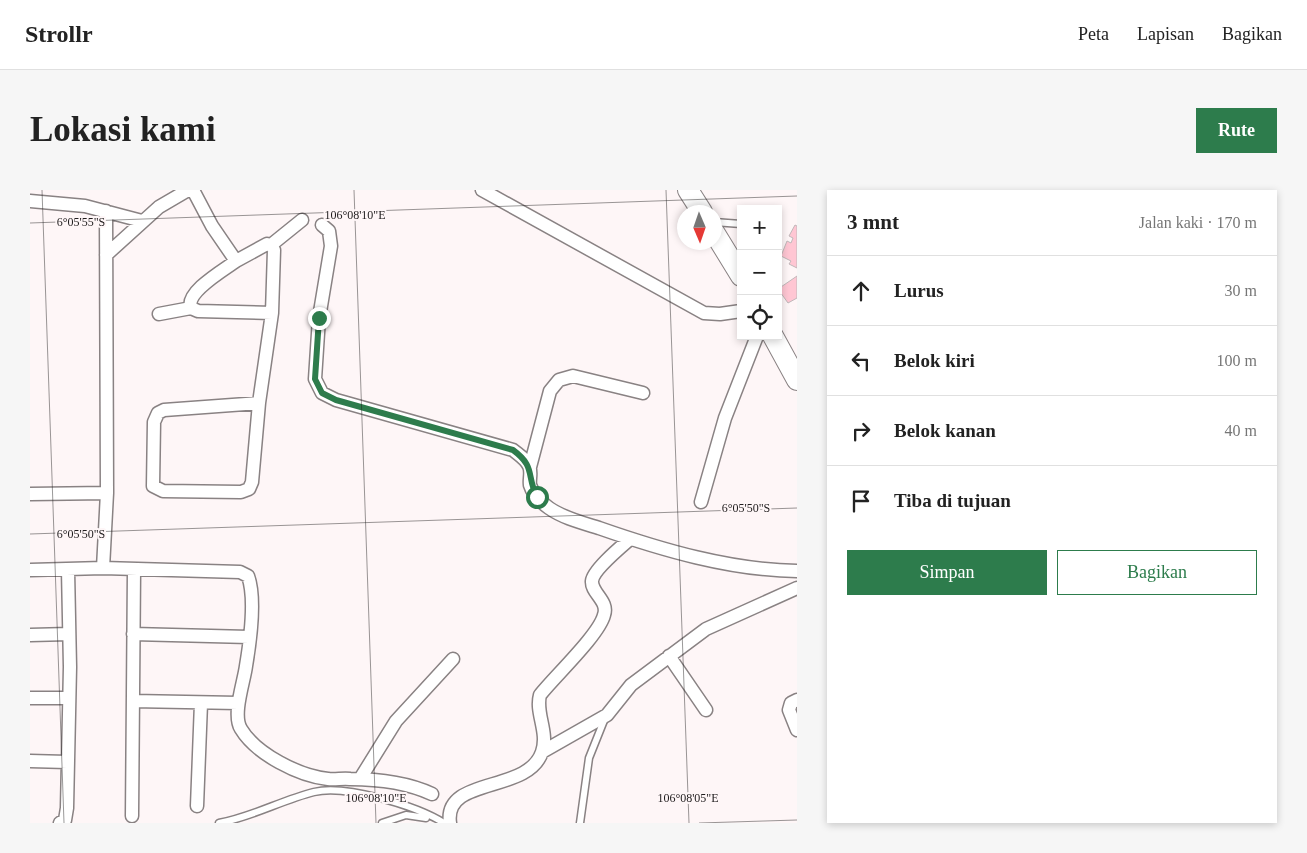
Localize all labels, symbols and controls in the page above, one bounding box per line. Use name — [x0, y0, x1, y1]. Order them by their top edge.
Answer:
text: Strollr — [25, 21, 93, 47]
text: Peta — [1078, 24, 1109, 44]
text: Lapisan — [1137, 24, 1194, 44]
text: Bagikan — [1222, 24, 1282, 44]
button: Rute — [1196, 108, 1277, 153]
text: Lokasi kami — [30, 110, 216, 149]
north arrow — [677, 205, 722, 250]
map controls — [737, 205, 782, 340]
button: + — [737, 205, 782, 250]
text: 106°08'10"E — [324, 208, 386, 222]
text: 3 mnt — [847, 210, 899, 234]
text: Jalan kaki · 170 m — [1139, 214, 1257, 231]
text: 6°05'55"S — [57, 215, 105, 229]
button: − — [737, 250, 782, 295]
icon: ahead — [847, 277, 875, 305]
text: Lurus — [894, 280, 944, 301]
text: 30 m — [1225, 282, 1257, 299]
button: locate — [737, 295, 782, 340]
route end — [308, 307, 331, 330]
icon: left — [847, 347, 875, 375]
text: Belok kiri — [894, 350, 975, 371]
text: 100 m — [1217, 352, 1257, 369]
icon: right — [847, 417, 875, 445]
text: Belok kanan — [894, 420, 996, 441]
text: 40 m — [1225, 422, 1257, 439]
route start — [526, 486, 549, 509]
icon: arrive — [847, 487, 875, 515]
text: Tiba di tujuan — [894, 490, 1011, 511]
text: 6°05'50"S — [722, 501, 770, 515]
text: 6°05'50"S — [57, 527, 105, 541]
button: Simpan — [847, 550, 1047, 595]
button: Bagikan — [1057, 550, 1257, 595]
text: 106°08'10"E — [345, 791, 407, 805]
text: 106°08'05"E — [657, 791, 719, 805]

